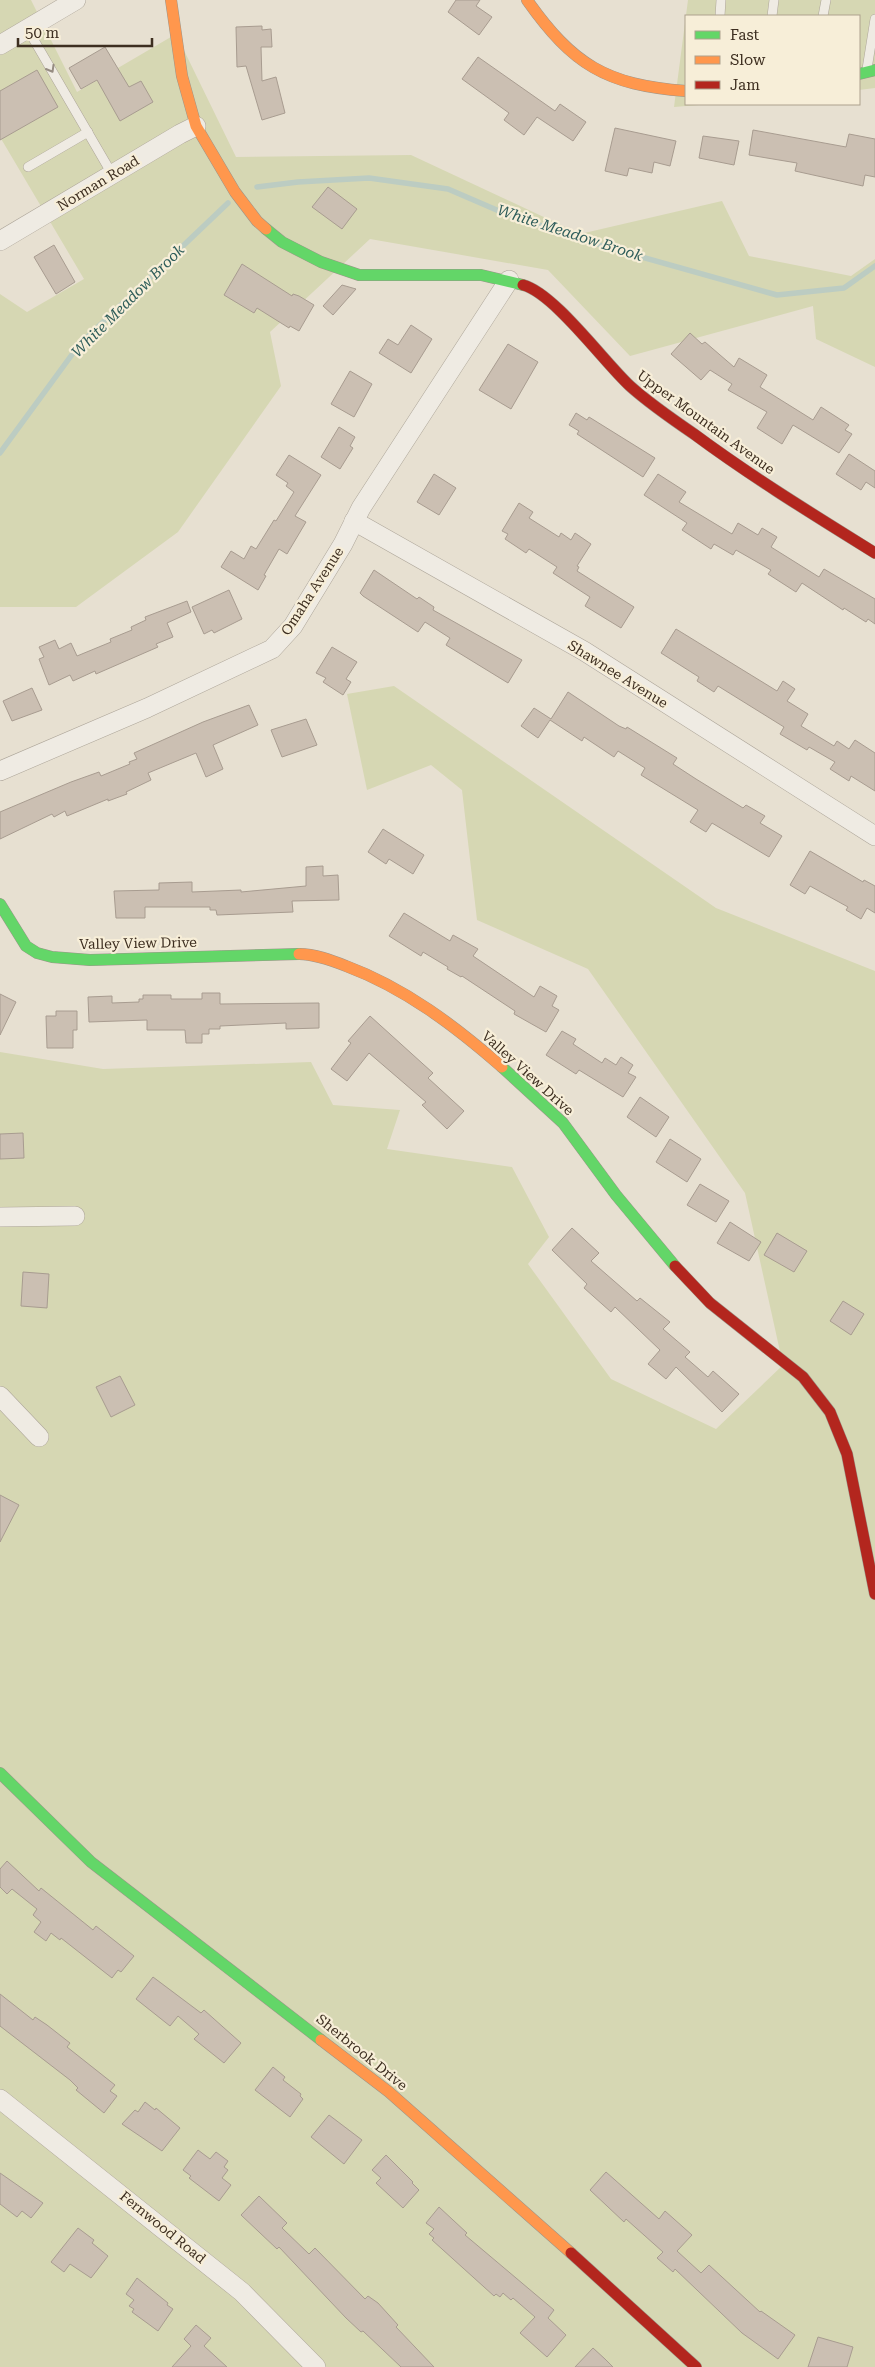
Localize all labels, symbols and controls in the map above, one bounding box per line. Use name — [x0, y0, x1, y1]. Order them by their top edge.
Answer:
scale bar — [18, 15, 151, 47]
legend — [685, 15, 860, 105]
text: 50 m — [25, 24, 60, 42]
text: Fast — [730, 26, 760, 44]
text: Slow — [730, 51, 766, 69]
one-way arrow — [45, 63, 55, 72]
text: Jam — [730, 76, 760, 94]
street label: Norman Road — [54, 152, 142, 214]
water label: White Meadow Brook — [495, 201, 646, 265]
water label: White Meadow Brook — [68, 240, 189, 361]
street label: Upper Mountain Avenue — [634, 367, 778, 477]
street label: Omaha Avenue — [278, 544, 347, 638]
street label: Shawnee Avenue — [565, 637, 671, 711]
street label: Valley View Drive — [79, 934, 197, 952]
street label: Valley View Drive — [479, 1028, 577, 1119]
street label: Sherbrook Drive — [313, 2011, 411, 2094]
street label: Fernwood Road — [117, 2188, 209, 2266]

